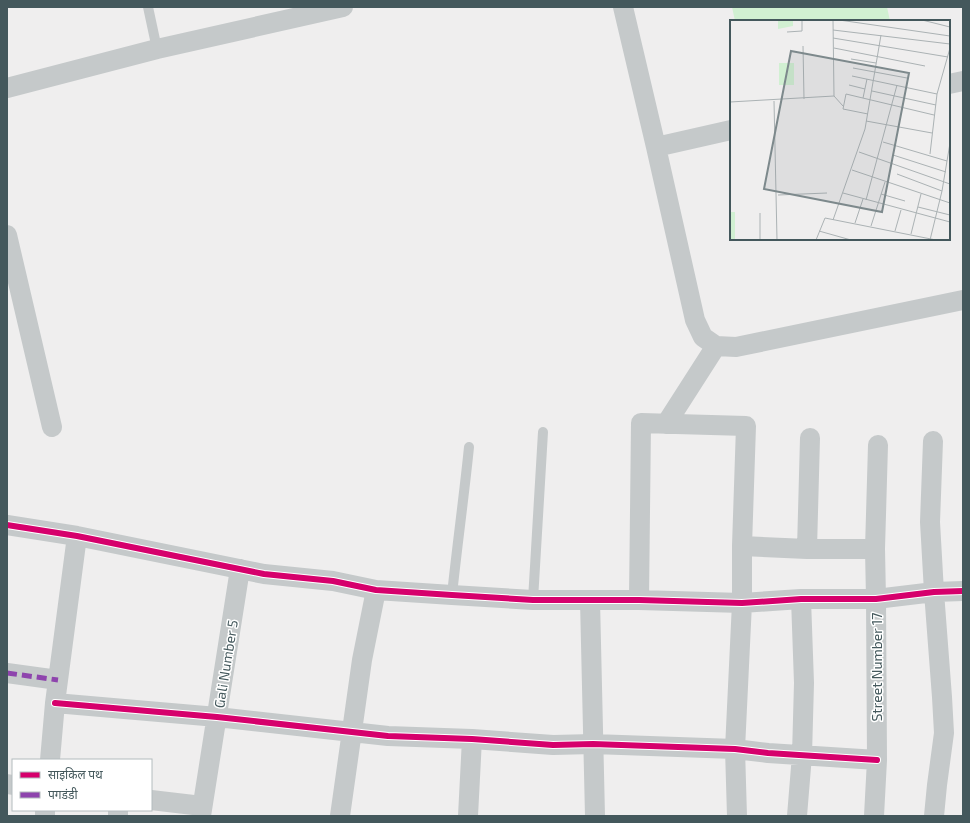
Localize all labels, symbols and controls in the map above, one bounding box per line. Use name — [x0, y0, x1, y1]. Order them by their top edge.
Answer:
inset map — [730, 20, 950, 240]
street label: Street Number 17 — [868, 613, 885, 721]
street label: Gali Number 5 — [210, 619, 241, 709]
legend — [12, 759, 152, 811]
text: साइकिल पथ — [48, 767, 103, 782]
text: पगडंडी — [48, 787, 78, 801]

